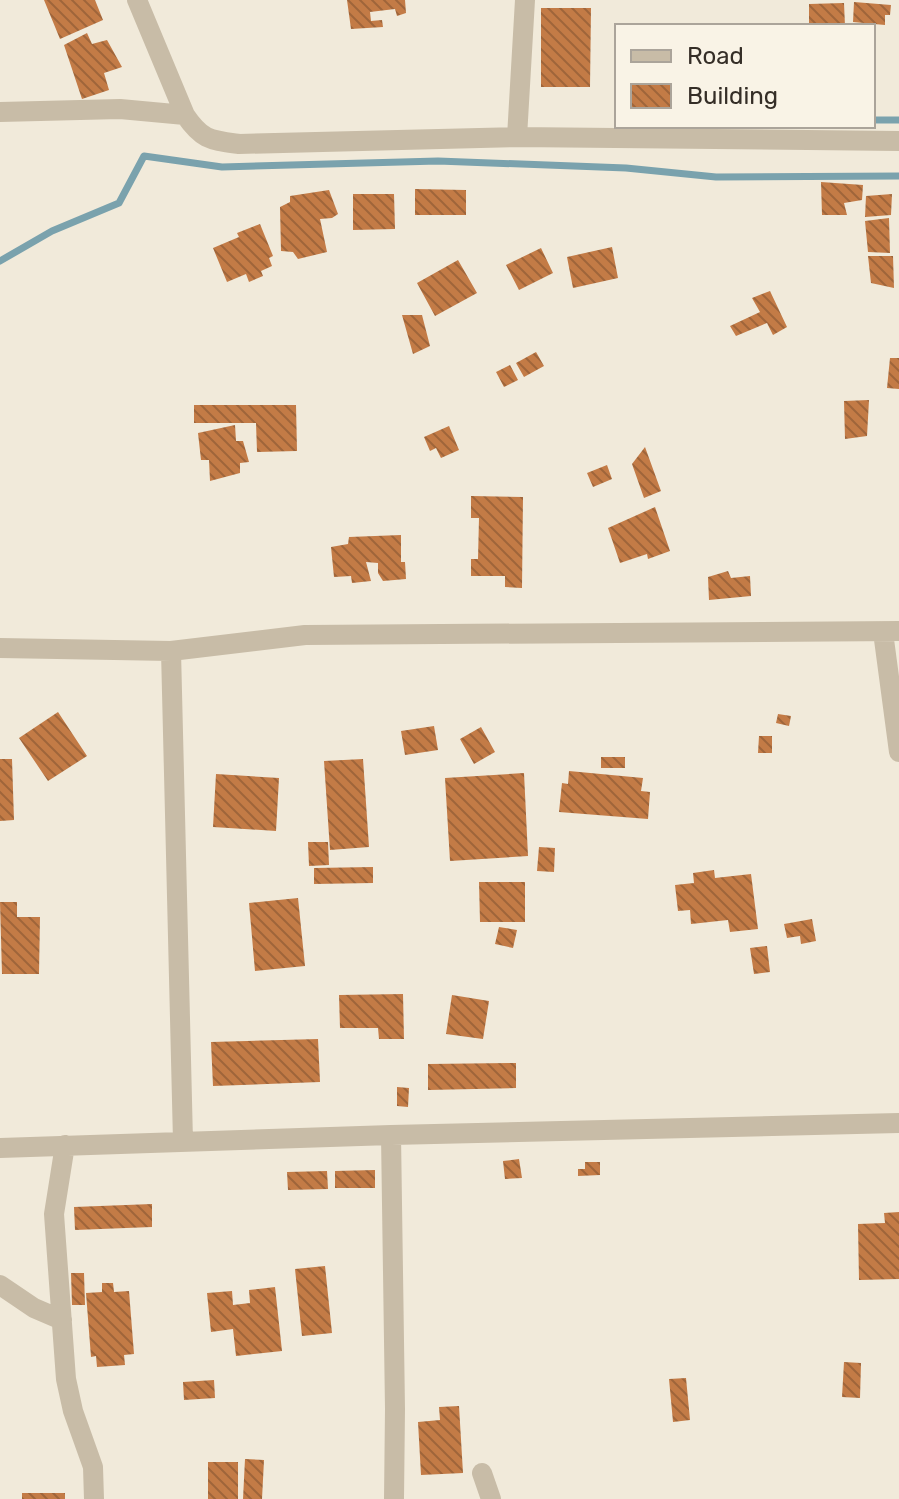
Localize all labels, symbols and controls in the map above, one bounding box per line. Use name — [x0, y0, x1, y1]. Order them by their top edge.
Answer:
legend — [615, 24, 875, 128]
text: Road — [687, 42, 744, 70]
text: Building — [687, 82, 778, 110]

